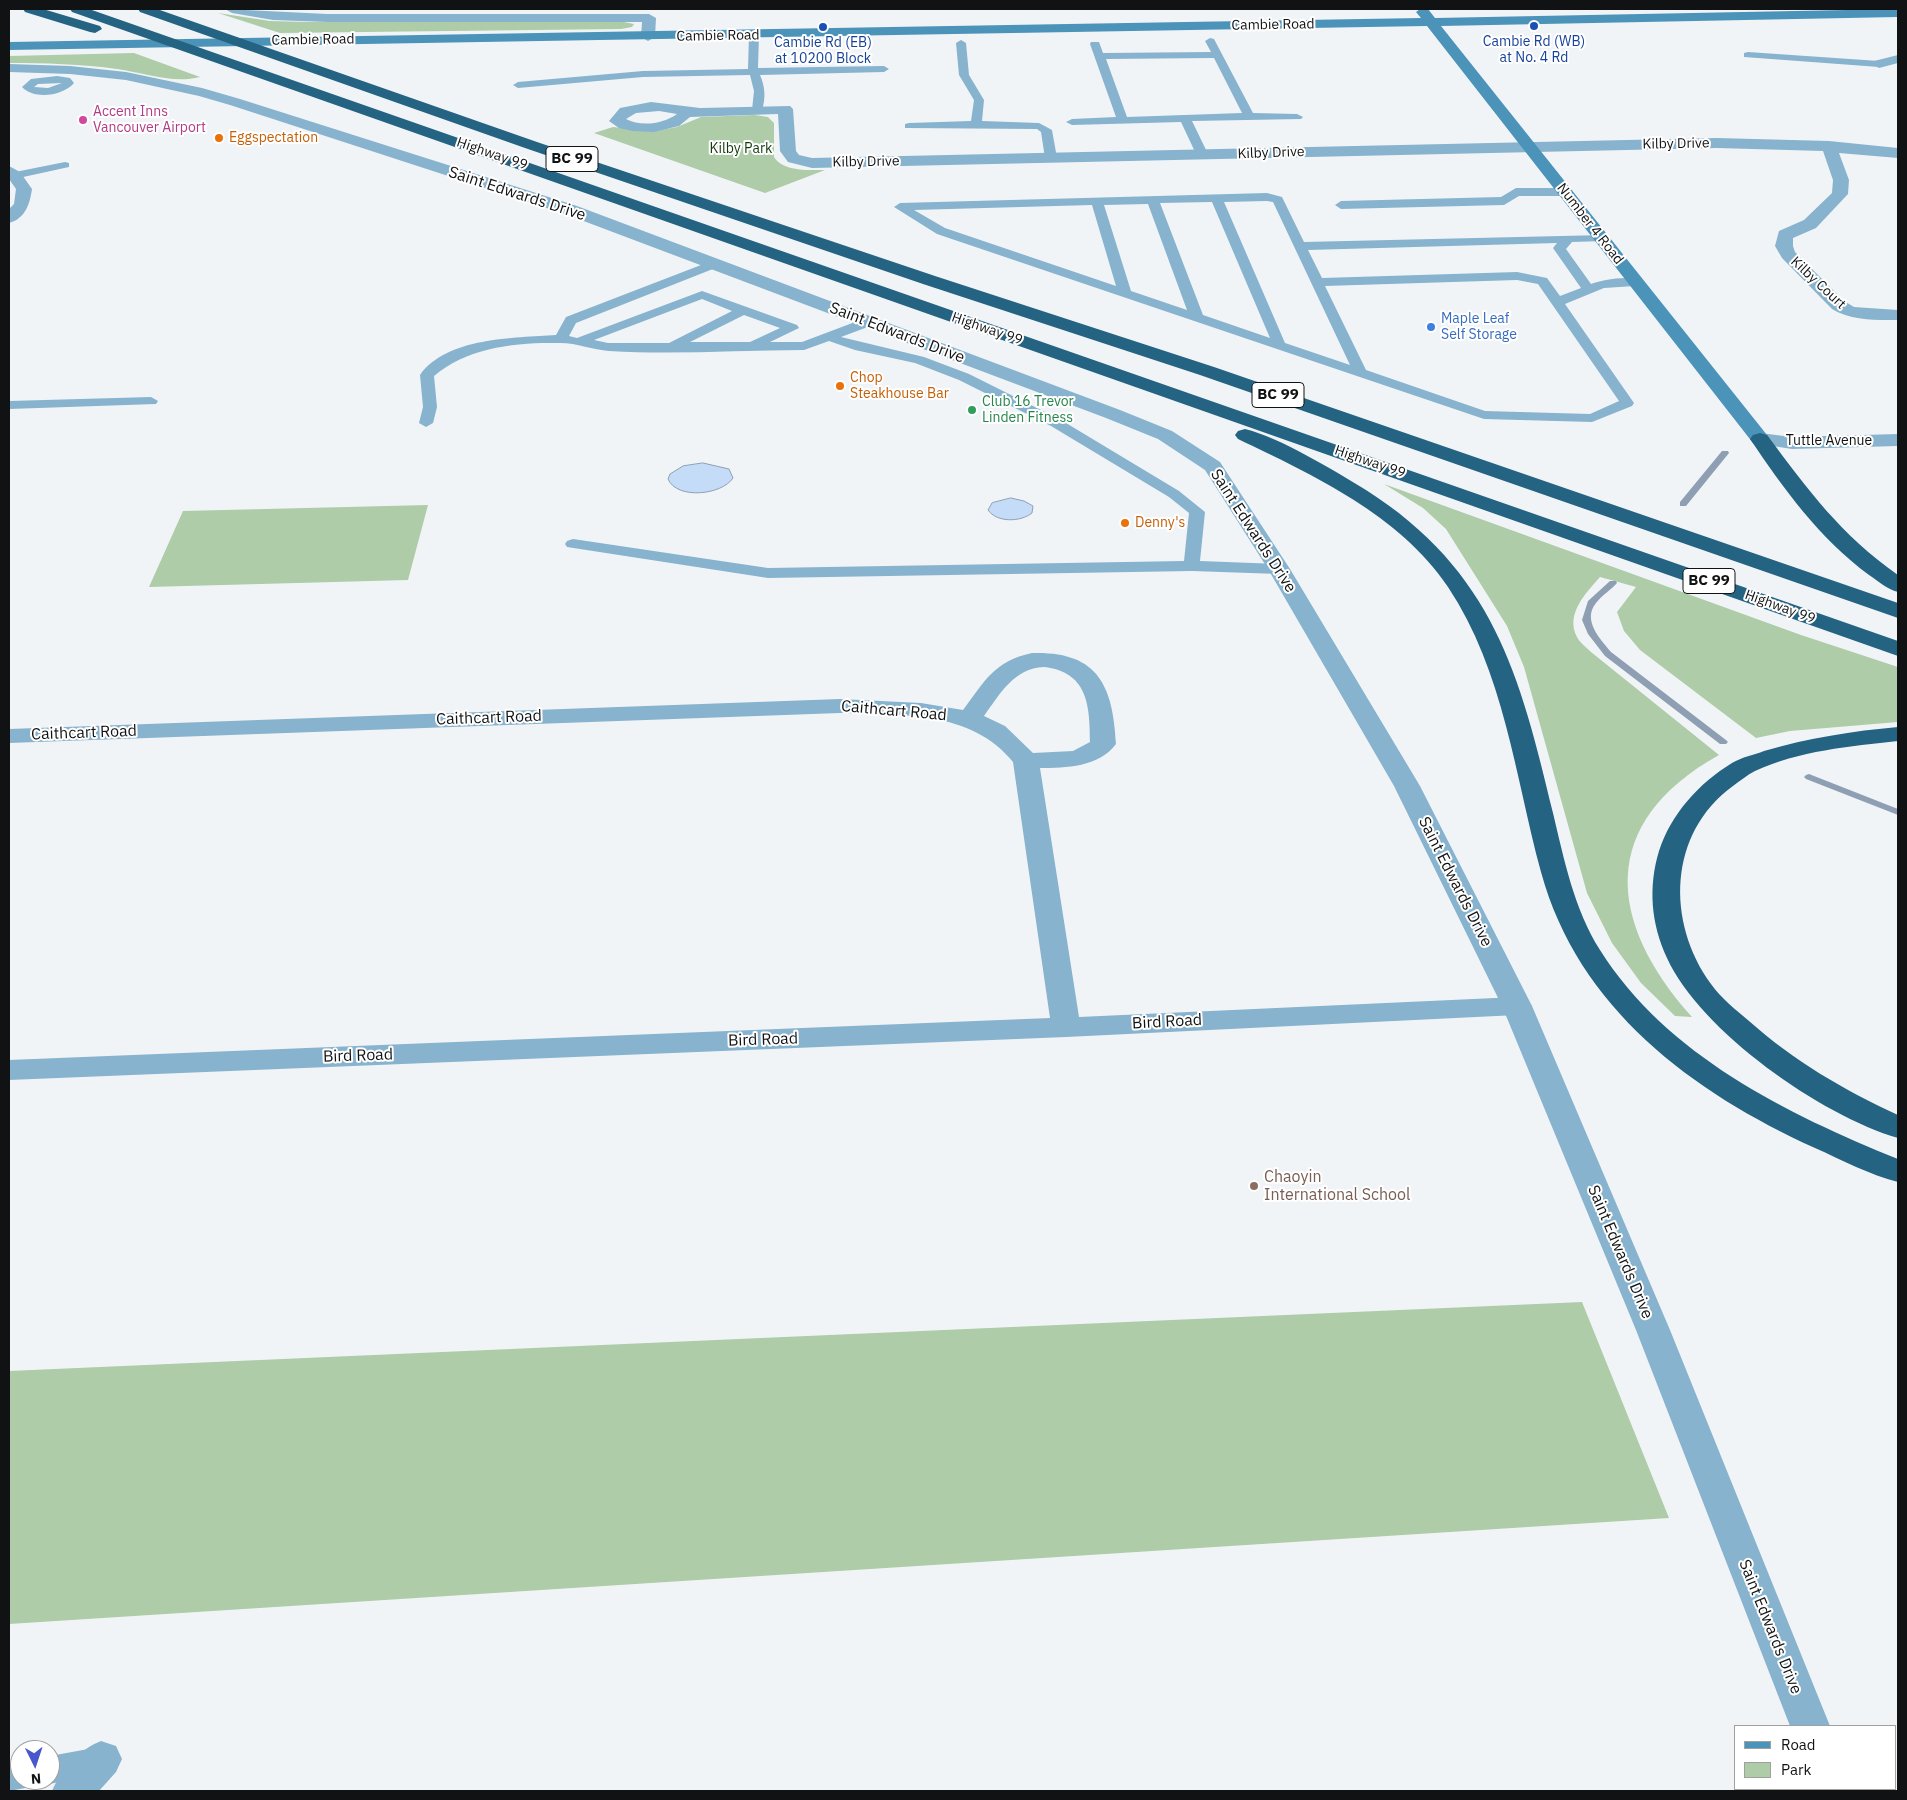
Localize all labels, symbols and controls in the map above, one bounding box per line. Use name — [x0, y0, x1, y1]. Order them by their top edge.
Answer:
street label: Cambie Road — [1231, 16, 1315, 34]
marker: Cambie Rd (WB) at No. 4 Rd — [1528, 20, 1540, 32]
marker: Cambie Rd (EB) at 10200 Block — [817, 21, 829, 33]
street label: Cambie Road — [676, 27, 760, 45]
street label: Cambie Road — [271, 31, 355, 49]
place label: Cambie Rd (WB) at No. 4 Rd — [1483, 34, 1585, 66]
place label: Cambie Rd (EB) at 10200 Block — [774, 35, 872, 68]
place label: Accent Inns Vancouver Airport — [93, 104, 206, 136]
marker: Accent Inns Vancouver Airport — [77, 114, 89, 126]
place label: Eggspectation — [229, 130, 318, 146]
marker: Eggspectation — [213, 132, 225, 144]
street label: Highway 99 — [454, 134, 530, 174]
street label: Kilby Drive — [1642, 135, 1710, 153]
park label: Kilby Park — [710, 141, 772, 157]
street label: Kilby Drive — [1237, 143, 1305, 163]
road number: BC 99 — [546, 146, 598, 172]
street label: Kilby Drive — [832, 153, 900, 171]
street label: Saint Edwards Drive — [446, 163, 588, 225]
street label: Number 4 Road — [1553, 180, 1627, 268]
street label: Kilby Court — [1787, 253, 1849, 313]
street label: Saint Edwards Drive — [827, 298, 967, 368]
street label: Highway 99 — [949, 309, 1025, 349]
place label: Maple Leaf Self Storage — [1441, 311, 1517, 344]
marker: Maple Leaf Self Storage — [1425, 321, 1437, 333]
place label: Chop Steakhouse Bar — [850, 370, 949, 402]
marker: Chop Steakhouse Bar — [834, 380, 846, 392]
road number: BC 99 — [1252, 382, 1304, 408]
place label: Club 16 Trevor Linden Fitness — [982, 394, 1074, 427]
marker: Club 16 Trevor Linden Fitness — [966, 404, 978, 416]
street label: Tuttle Avenue — [1786, 433, 1872, 449]
street label: Highway 99 — [1332, 442, 1408, 482]
street label: Saint Edwards Drive — [1206, 466, 1300, 596]
place label: Denny's — [1135, 515, 1185, 531]
marker: Denny's — [1119, 517, 1131, 529]
road number: BC 99 — [1683, 568, 1735, 594]
street label: Highway 99 — [1742, 586, 1818, 628]
street label: Caithcart Road — [840, 697, 948, 725]
street label: Caithcart Road — [436, 707, 542, 729]
street label: Caithcart Road — [31, 722, 137, 744]
street label: Saint Edwards Drive — [1414, 814, 1496, 950]
street label: Bird Road — [1132, 1011, 1202, 1033]
street label: Bird Road — [728, 1029, 798, 1051]
street label: Bird Road — [323, 1045, 393, 1067]
place label: Chaoyin International School — [1264, 1167, 1410, 1205]
marker: Chaoyin International School — [1248, 1180, 1260, 1192]
street label: Saint Edwards Drive — [1583, 1182, 1657, 1322]
street label: Saint Edwards Drive — [1734, 1557, 1806, 1697]
legend — [1734, 1725, 1897, 1790]
text: Road — [1781, 1735, 1816, 1754]
north arrow — [10, 1740, 60, 1790]
text: Park — [1781, 1760, 1811, 1779]
text: N — [30, 1770, 42, 1788]

